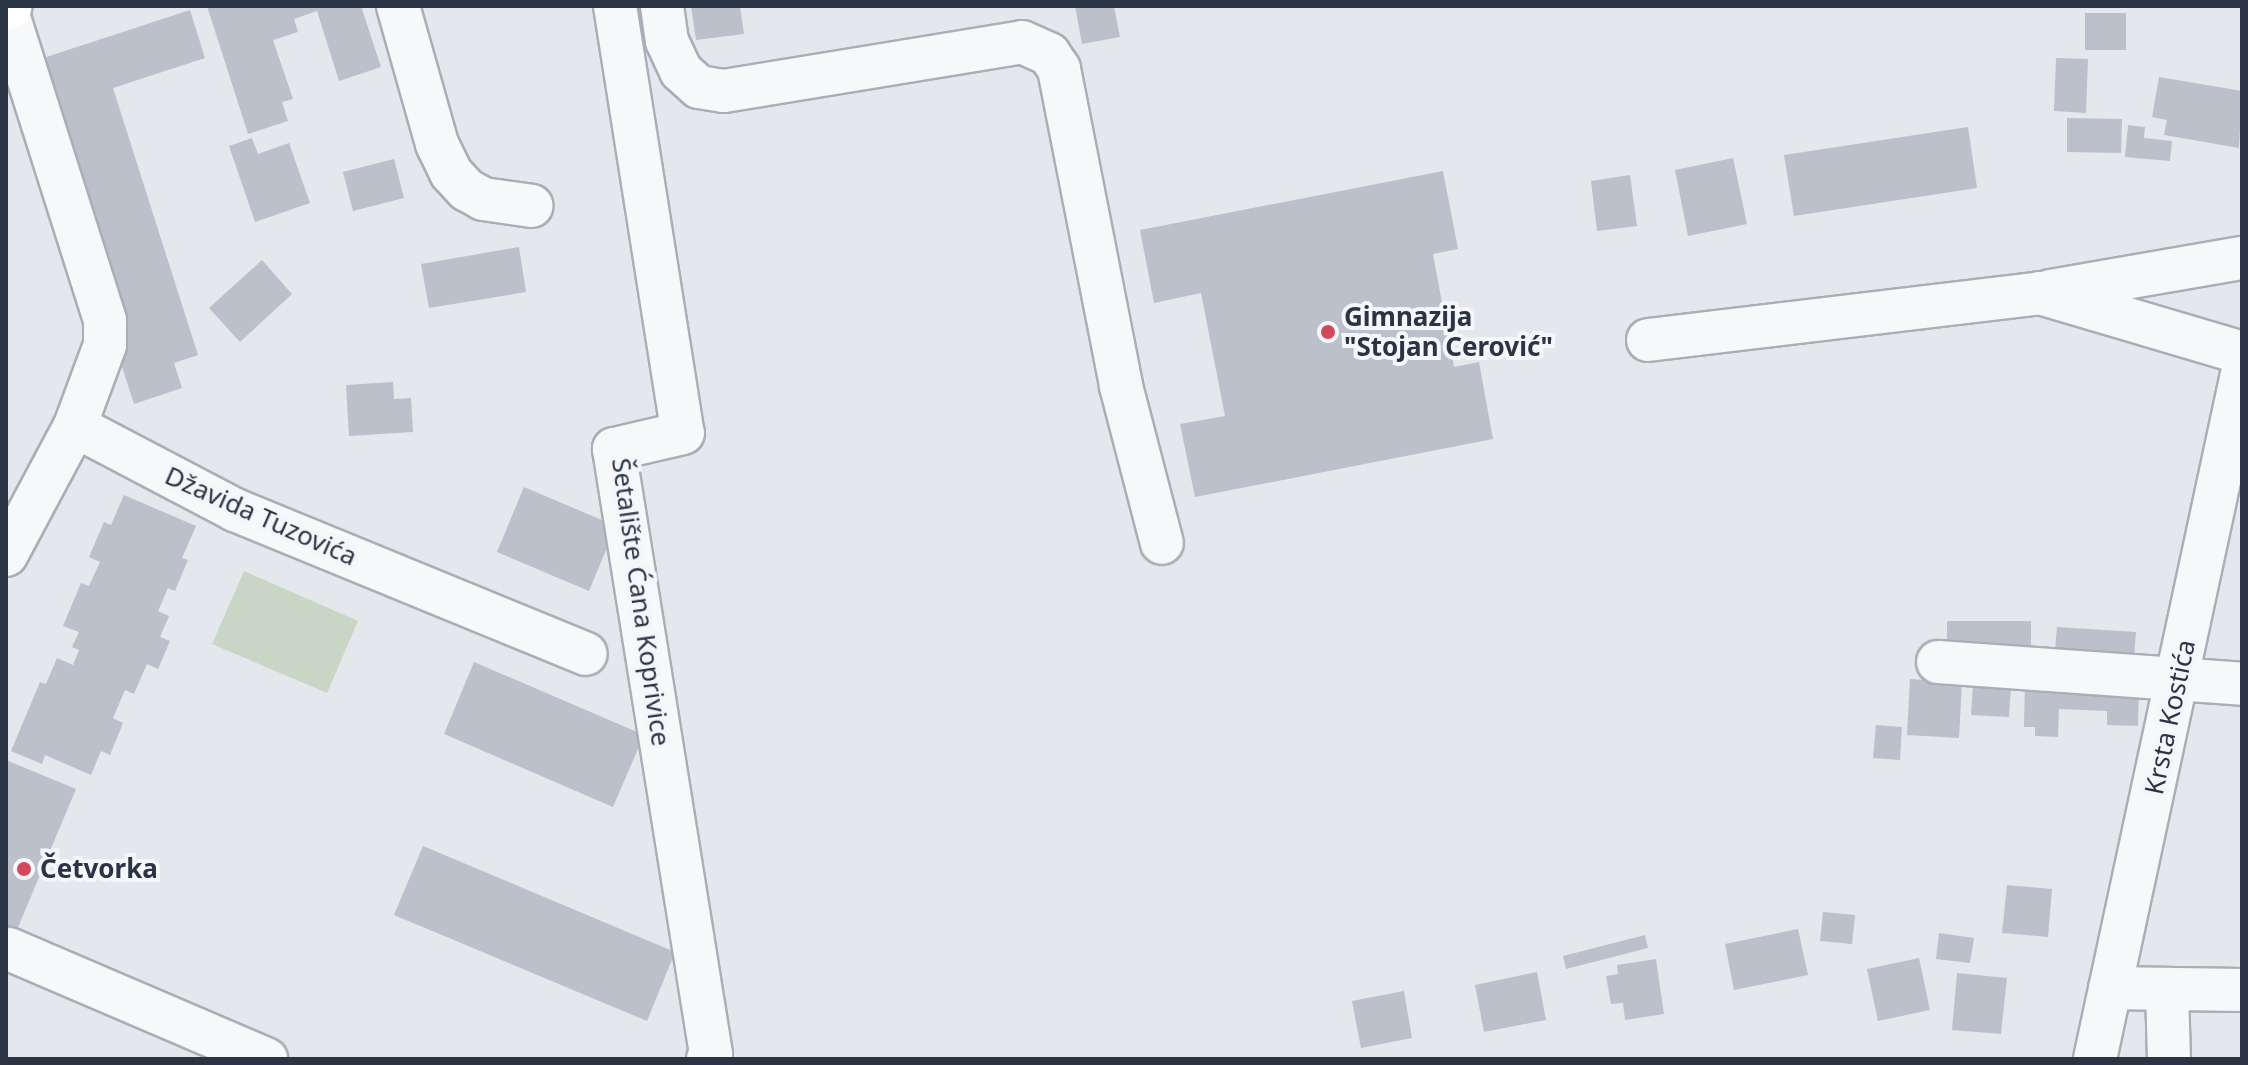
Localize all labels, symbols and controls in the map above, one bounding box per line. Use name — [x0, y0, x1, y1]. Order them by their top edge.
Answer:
place label: Gimnazija "Stojan Cerović" — [1344, 301, 1553, 362]
marker: Gimnazija "Stojan Cerović" — [1319, 323, 1337, 341]
street label: Šetalište Ćana Koprivice — [605, 456, 677, 748]
street label: Džavida Tuzovića — [160, 460, 362, 572]
street label: Krsta Kostića — [2138, 637, 2202, 797]
place label: Četvorka — [40, 853, 158, 885]
marker: Četvorka — [15, 860, 33, 878]

